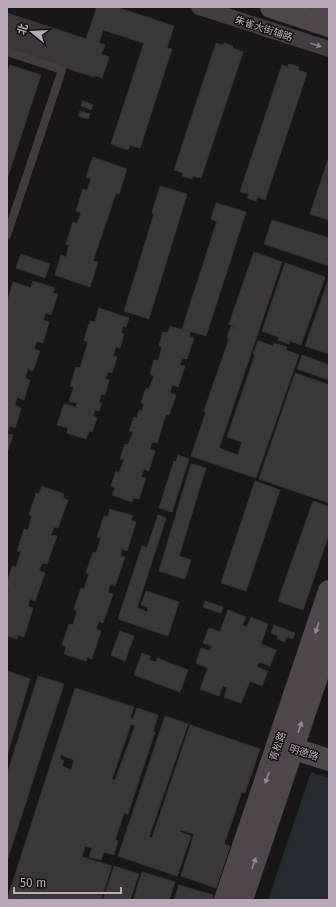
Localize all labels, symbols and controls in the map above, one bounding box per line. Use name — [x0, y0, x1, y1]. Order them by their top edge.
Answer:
north arrow — [12, 12, 52, 52]
street label: 朱雀大街辅路 — [233, 14, 294, 44]
text: 北 — [15, 22, 31, 36]
one-way arrow — [310, 42, 322, 48]
one-way arrow — [313, 623, 319, 635]
one-way arrow — [297, 720, 303, 732]
street label: 青松路 — [267, 730, 289, 762]
street label: 明德路 — [288, 743, 320, 763]
one-way arrow — [263, 773, 269, 785]
one-way arrow — [251, 857, 257, 869]
scale bar — [14, 869, 121, 895]
text: 50 m — [20, 876, 46, 890]

